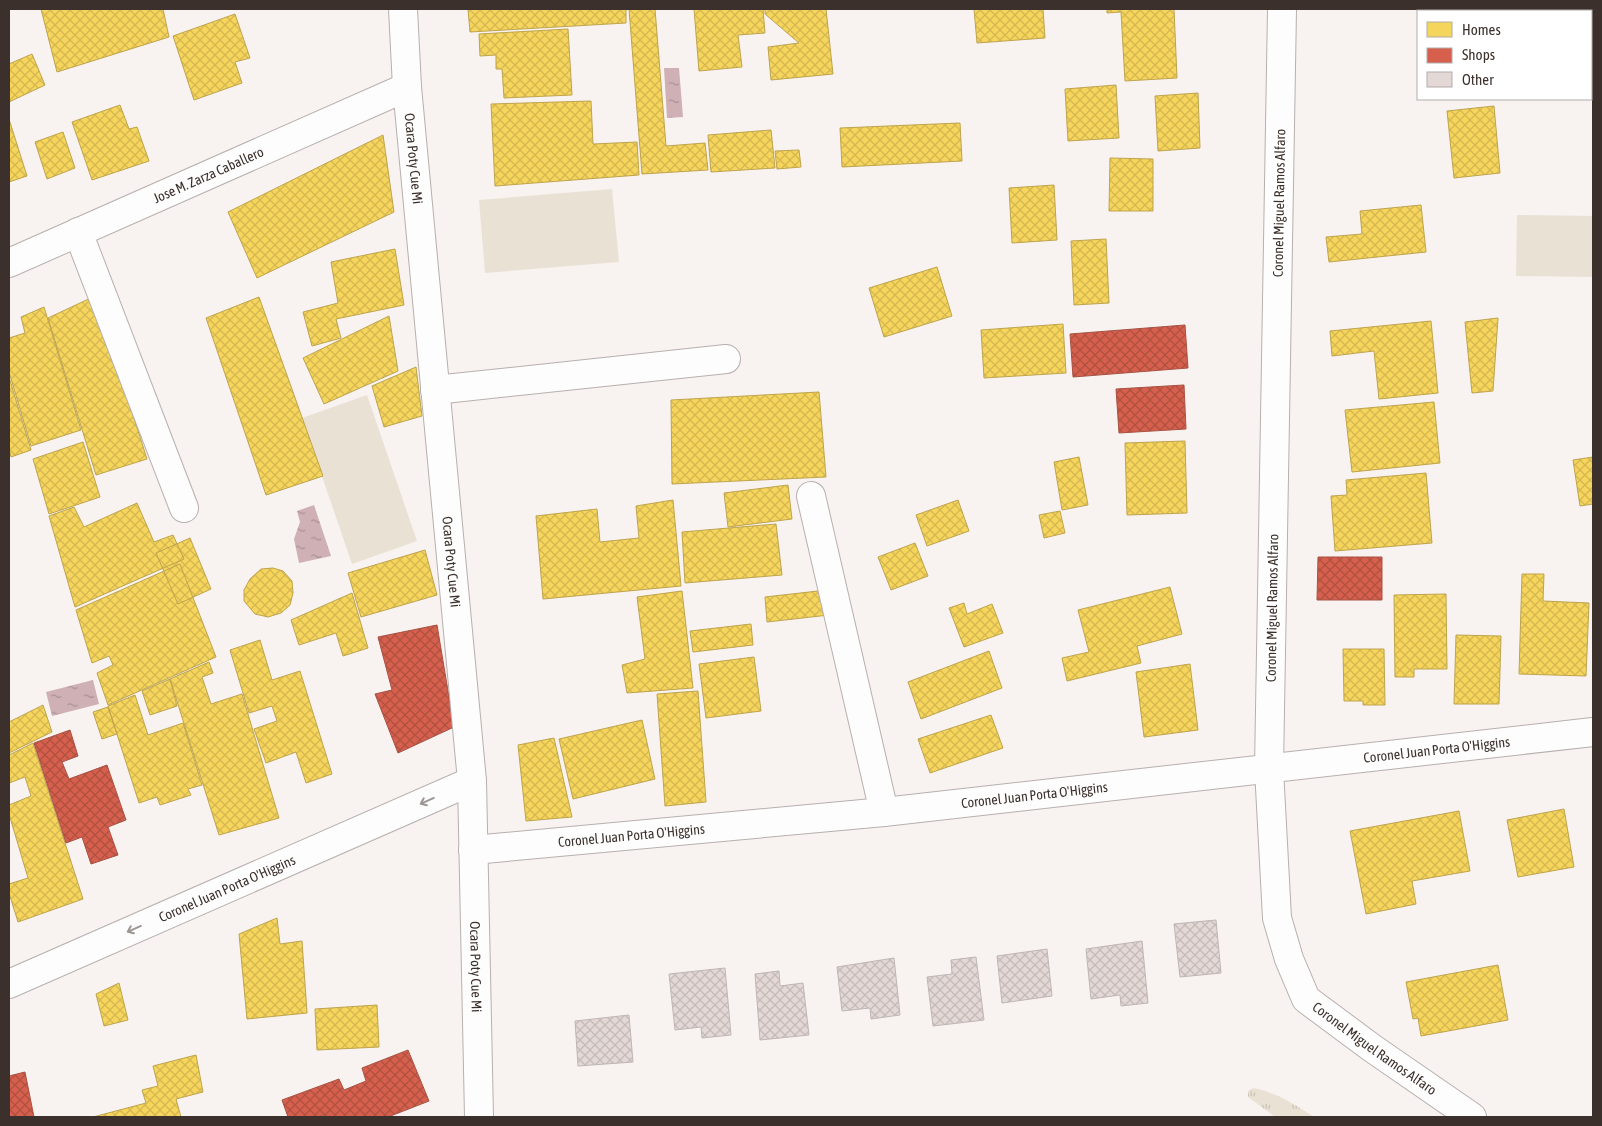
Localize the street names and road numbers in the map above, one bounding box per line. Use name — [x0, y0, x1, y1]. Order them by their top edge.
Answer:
street label: Ocara Poty Cue Mi — [401, 112, 426, 205]
street label: Coronel Miguel Ramos Alfaro — [1270, 129, 1288, 277]
street label: Jose M. Zarza Caballero — [151, 143, 266, 206]
street label: Ocara Poty Cue Mi — [439, 516, 464, 608]
street label: Coronel Miguel Ramos Alfaro — [1263, 534, 1281, 682]
street label: Coronel Juan Porta O'Higgins — [1363, 733, 1511, 766]
street label: Coronel Juan Porta O'Higgins — [960, 779, 1108, 811]
street label: Coronel Juan Porta O'Higgins — [557, 821, 705, 850]
street label: Coronel Juan Porta O'Higgins — [156, 852, 298, 925]
street label: Ocara Poty Cue Mi — [467, 921, 485, 1013]
street label: Coronel Miguel Ramos Alfaro — [1309, 999, 1440, 1098]

